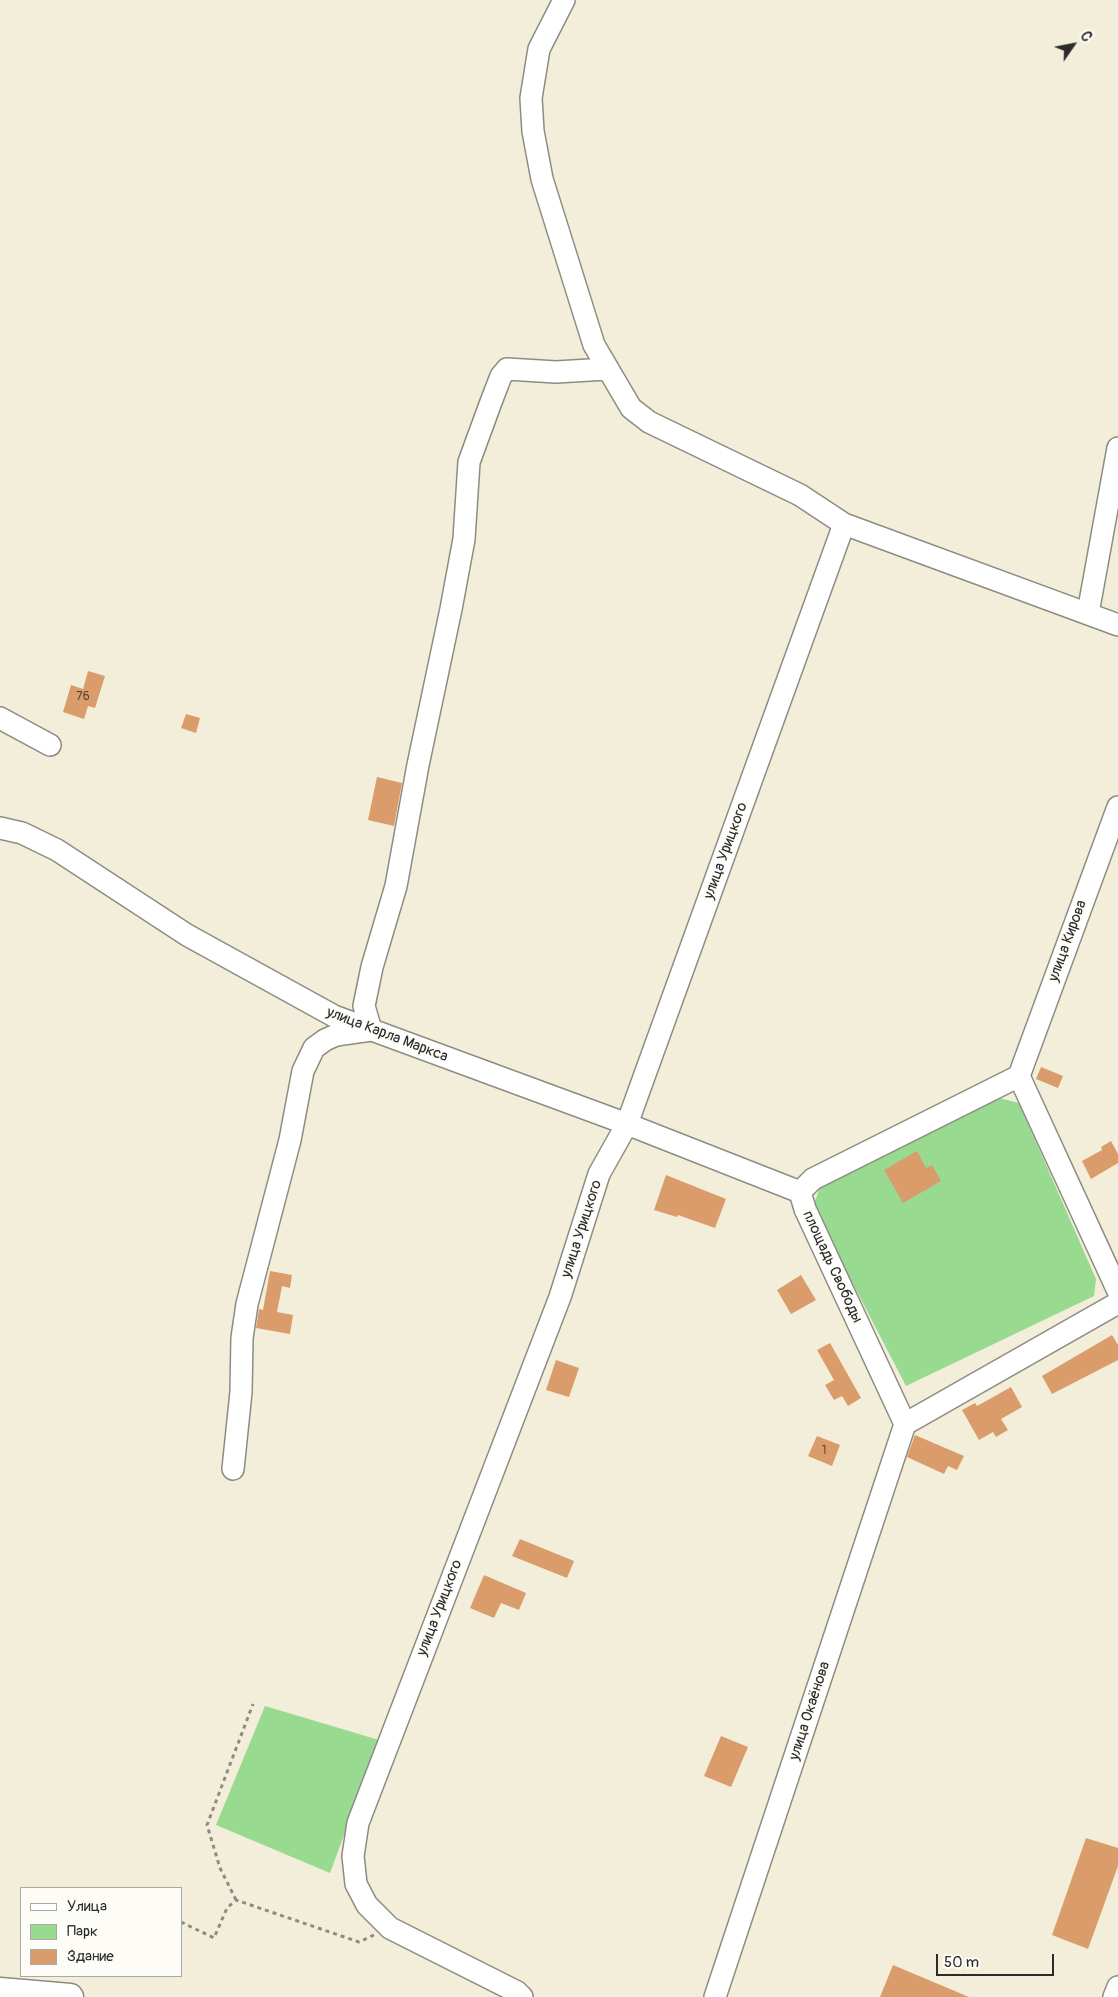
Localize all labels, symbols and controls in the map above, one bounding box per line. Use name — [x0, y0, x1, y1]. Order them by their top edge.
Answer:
north arrow — [1048, 20, 1098, 70]
text: С — [1077, 28, 1095, 45]
house number: 76 — [76, 690, 90, 704]
street label: улица Урицкого — [700, 800, 752, 902]
street label: улица Кирова — [1045, 898, 1091, 984]
street label: улица Карла Маркса — [324, 1004, 450, 1066]
street label: улица Урицкого — [558, 1178, 606, 1280]
street label: площадь Свободы — [798, 1208, 866, 1326]
house number: 1 — [822, 1444, 826, 1458]
street label: улица Урицкого — [413, 1557, 467, 1659]
street label: улица Окаёнова — [786, 1659, 834, 1763]
legend — [20, 1887, 182, 1977]
text: Улица — [67, 1897, 107, 1916]
text: Парк — [67, 1922, 98, 1941]
scale bar — [938, 1944, 1056, 1976]
text: Здание — [67, 1947, 114, 1966]
text: 50 m — [944, 1953, 979, 1972]

